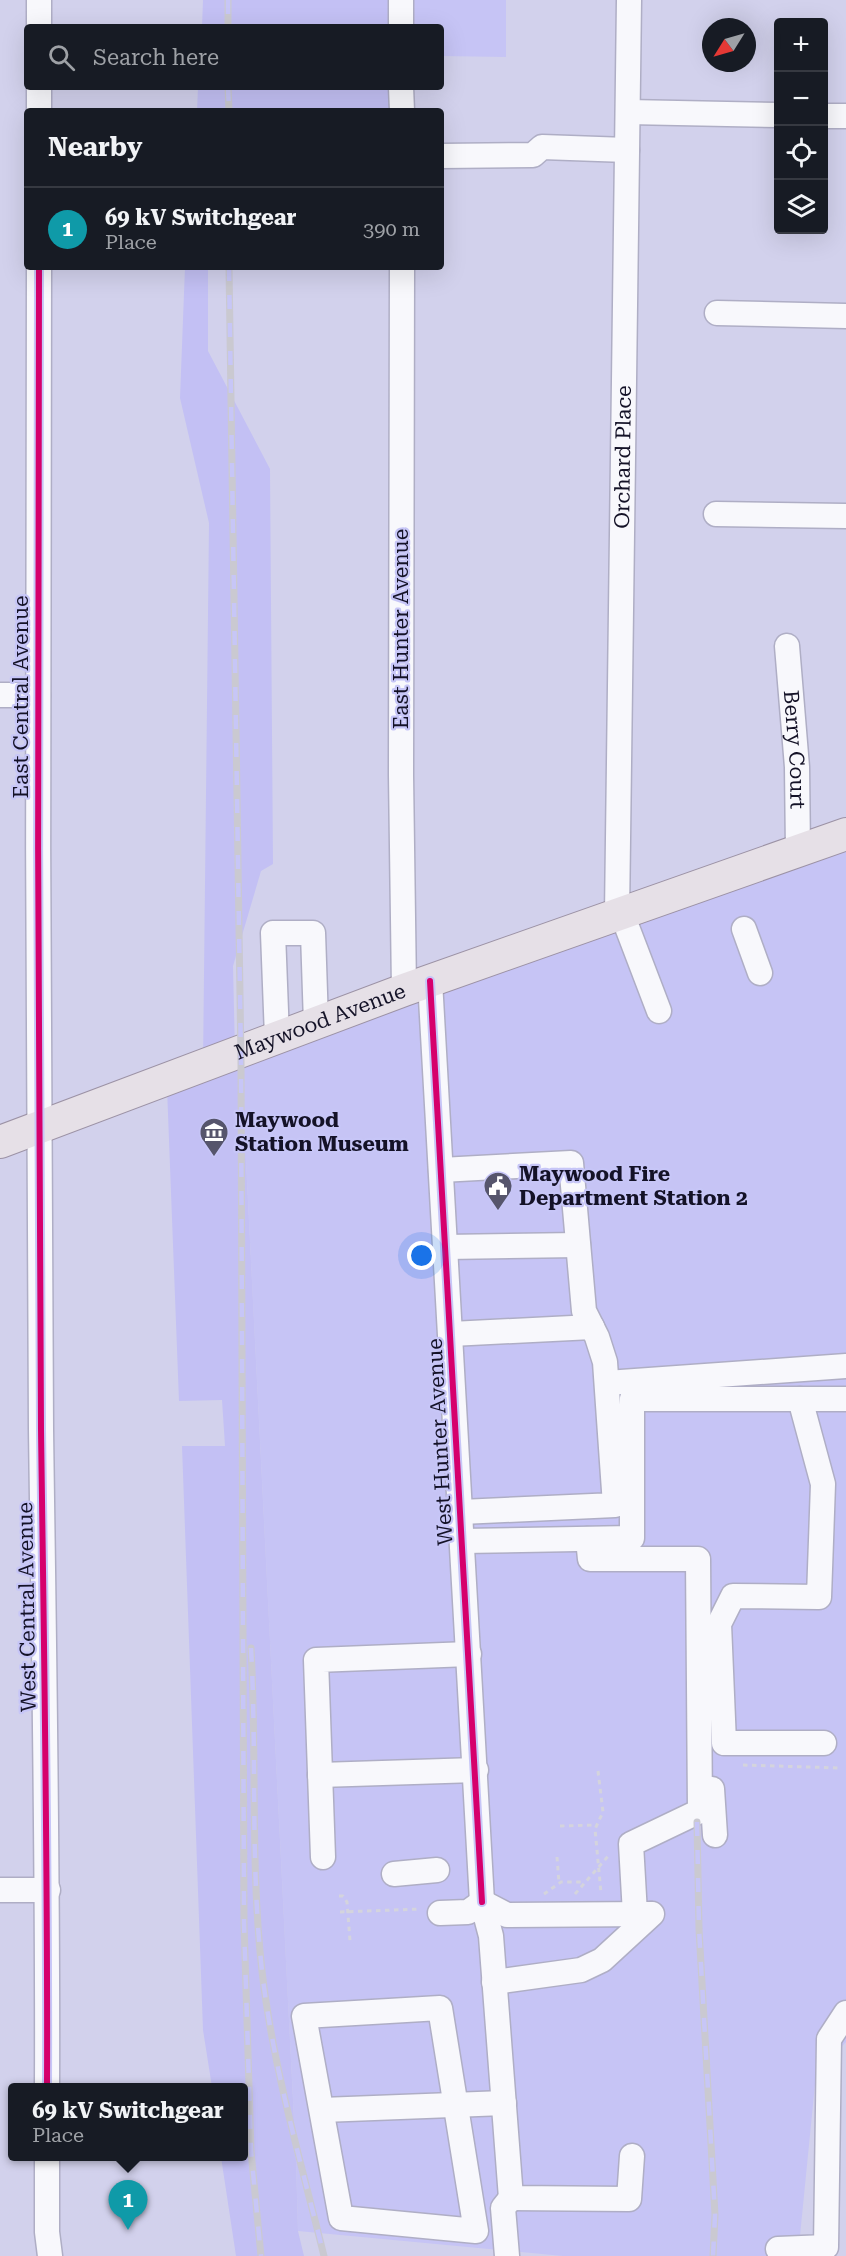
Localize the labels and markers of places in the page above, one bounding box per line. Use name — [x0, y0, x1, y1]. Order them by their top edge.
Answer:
place label: Maywood Station Museum — [235, 1108, 409, 1156]
museum icon: Maywood Station Museum — [198, 1116, 230, 1158]
place label: Maywood Fire Department Station 2 — [519, 1162, 748, 1210]
public building icon: Maywood Fire Department Station 2 — [482, 1170, 514, 1212]
pin: 1 — [108, 2180, 148, 2230]

